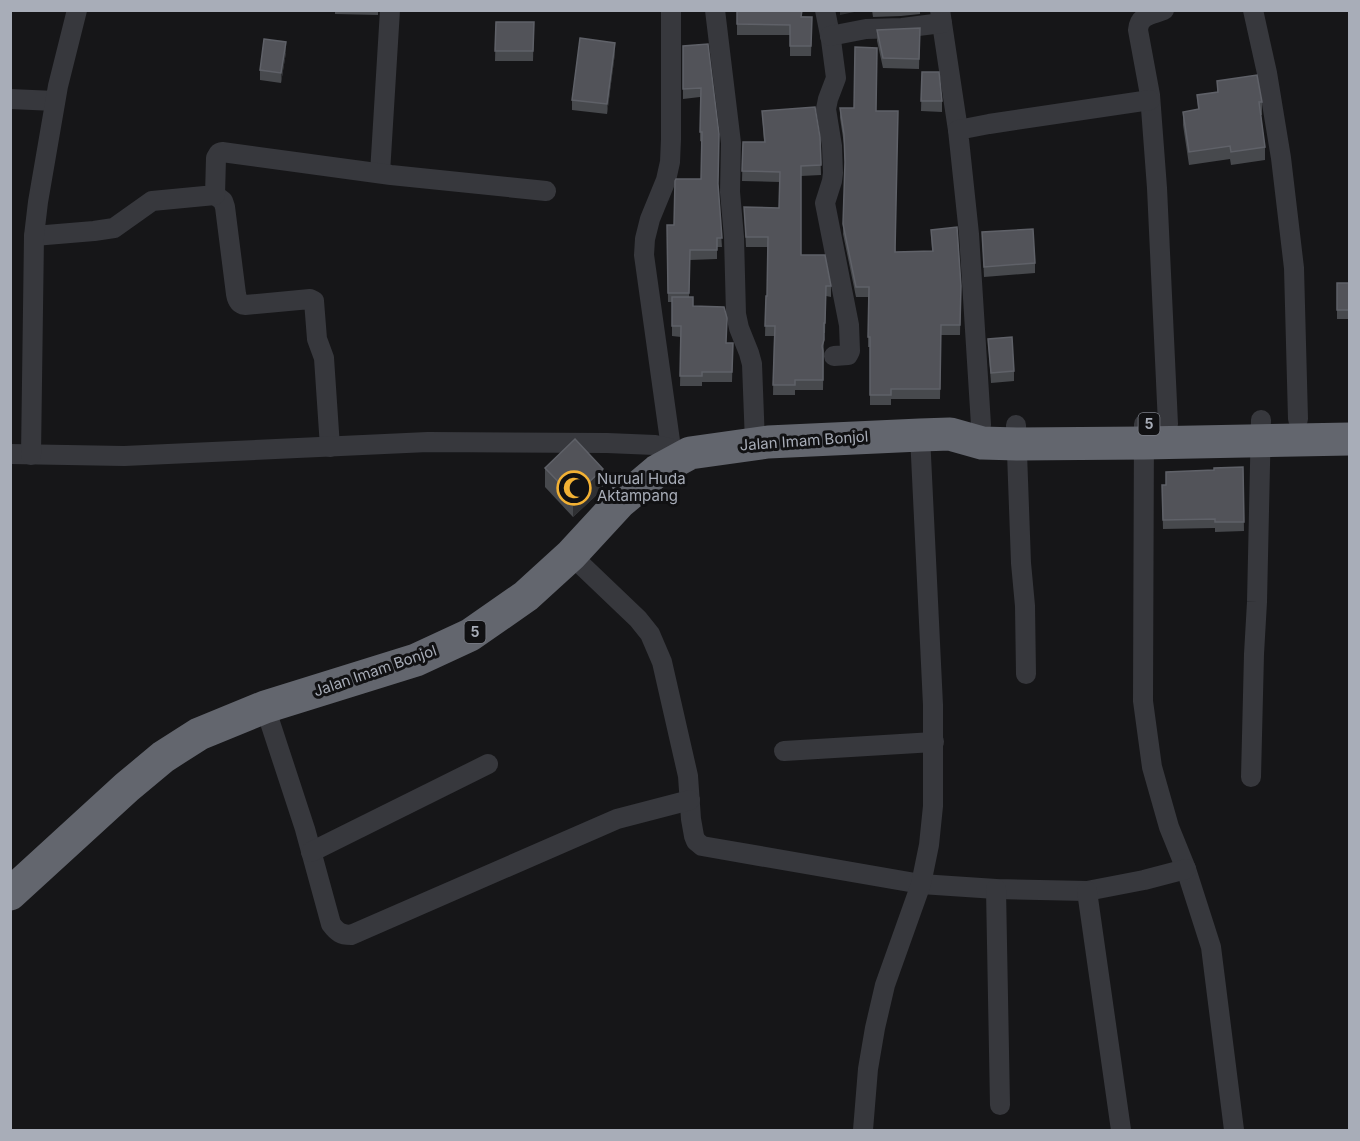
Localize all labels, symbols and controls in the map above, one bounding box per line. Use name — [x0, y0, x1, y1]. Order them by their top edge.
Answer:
road number: 5 — [1138, 413, 1160, 435]
street label: Jalan Imam Bonjol — [739, 427, 869, 454]
place label: Nurual Huda Aktampang — [597, 469, 686, 505]
mosque icon: Nurual Huda Aktampang — [556, 470, 592, 506]
road number: 5 — [464, 621, 486, 643]
street label: Jalan Imam Bonjol — [311, 641, 439, 701]

